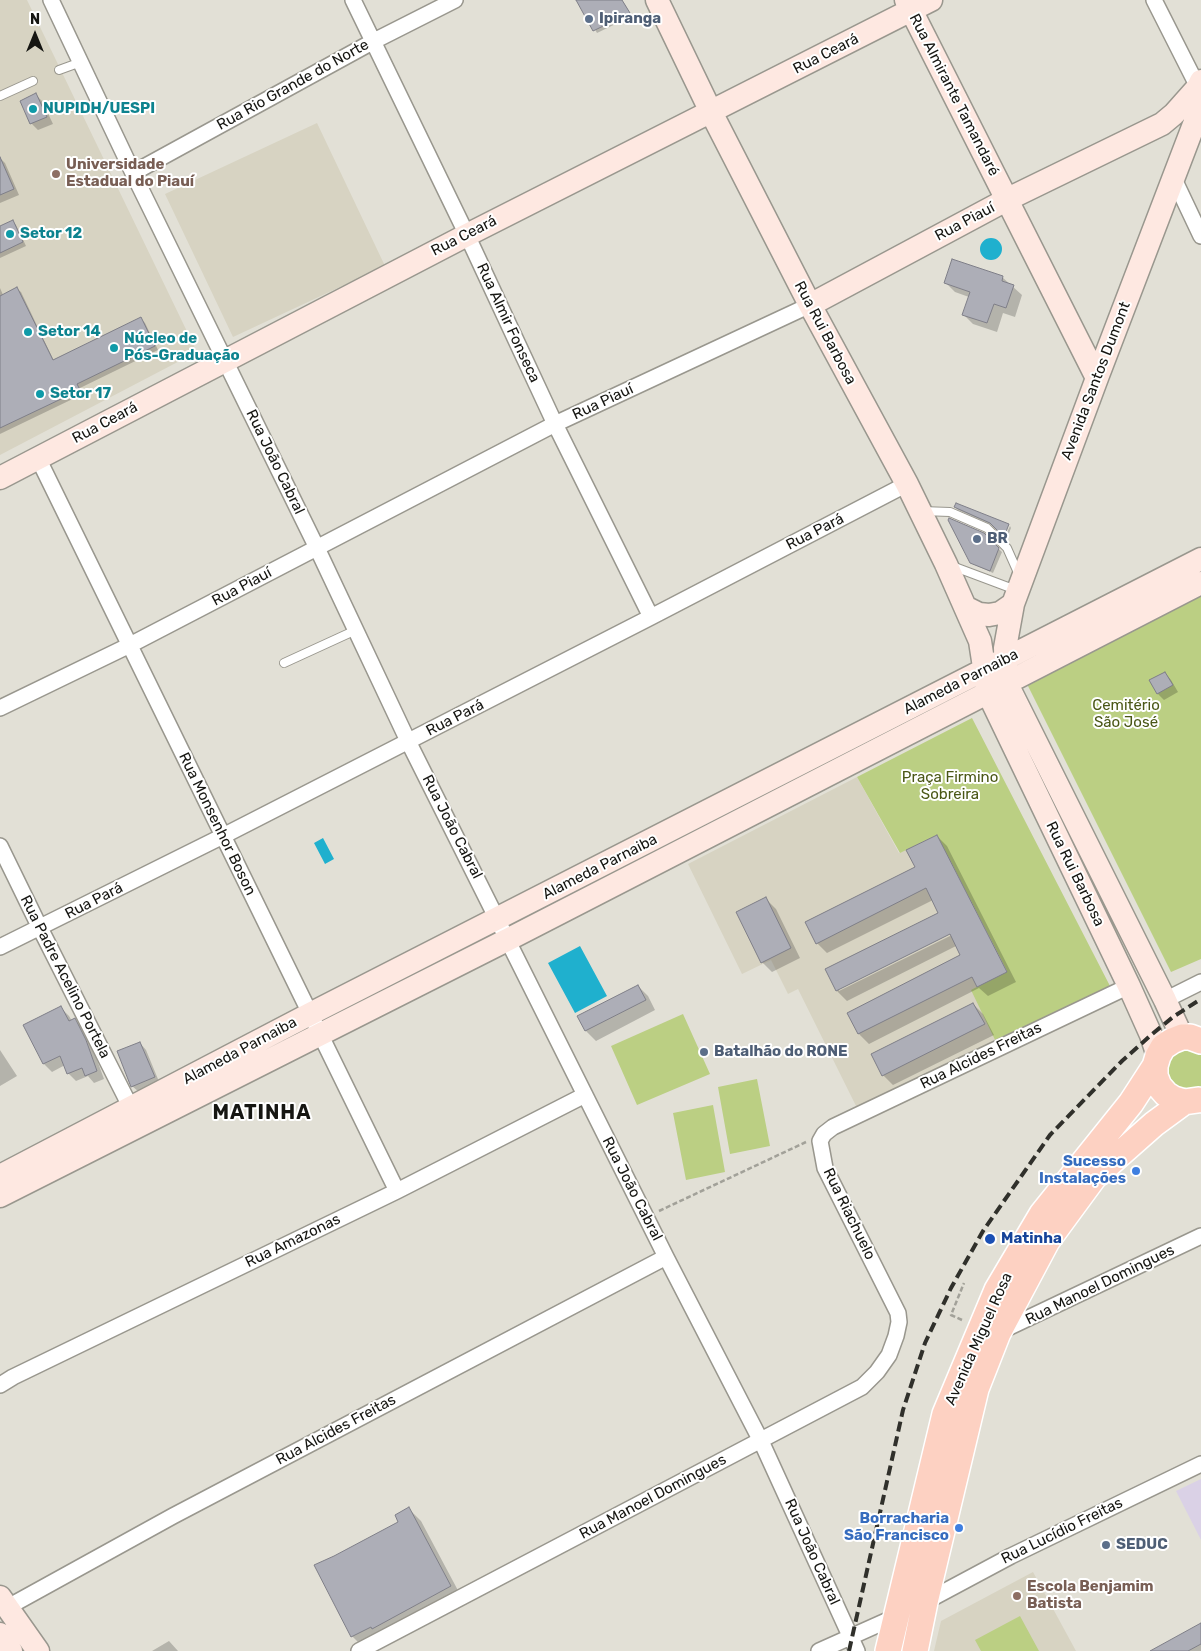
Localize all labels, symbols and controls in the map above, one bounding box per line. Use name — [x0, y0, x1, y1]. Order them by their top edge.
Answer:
north arrow — [10, 10, 60, 60]
place label: Ipiranga — [599, 10, 661, 28]
text: N — [30, 11, 40, 28]
street label: Rua Almirante Tamandaré — [905, 11, 1003, 179]
marker: Ipiranga — [583, 13, 595, 25]
street label: Rua Ceará — [790, 30, 862, 78]
street label: Rua Rio Grande do Norte — [214, 36, 372, 134]
place label: NUPIDH/UESPI — [43, 100, 155, 118]
marker: NUPIDH/UESPI — [27, 103, 39, 115]
place label: Universidade Estadual do Piauí — [66, 156, 194, 191]
marker: Universidade Estadual do Piauí — [50, 168, 62, 180]
street label: Rua Piauí — [932, 199, 998, 245]
street label: Rua Ceará — [428, 212, 500, 260]
place label: Setor 12 — [20, 225, 82, 243]
marker: Setor 12 — [4, 228, 16, 240]
street label: Rua Almir Fonseca — [472, 260, 544, 386]
street label: Rua Rui Barbosa — [790, 278, 860, 388]
street label: Avenida Santos Dumont — [1057, 299, 1135, 463]
place label: Setor 14 — [38, 323, 101, 341]
marker: Setor 14 — [22, 326, 34, 338]
place label: Núcleo de Pós-Graduação — [124, 330, 240, 365]
marker: Núcleo de Pós-Graduação — [108, 342, 120, 354]
street label: Rua Piauí — [570, 380, 636, 424]
place label: Setor 17 — [50, 385, 111, 403]
marker: Setor 17 — [34, 388, 46, 400]
street label: Rua Ceará — [69, 398, 141, 448]
street label: Rua João Cabral — [242, 407, 308, 517]
street label: Rua Pará — [783, 510, 847, 554]
place label: BR — [987, 530, 1008, 548]
marker: BR — [971, 533, 983, 545]
street label: Rua Piauí — [209, 564, 275, 610]
street label: Alameda Parnaiba — [901, 645, 1021, 719]
street label: Rua Pará — [423, 696, 487, 740]
park label: Cemitério São José — [1092, 697, 1160, 732]
street label: Rua Monsenhor Boson — [175, 750, 259, 898]
park label: Praça Firmino Sobreira — [902, 769, 998, 804]
street label: Rua João Cabral — [418, 772, 486, 882]
street label: Rua Rui Barbosa — [1042, 819, 1108, 929]
street label: Alameda Parnaiba — [540, 830, 660, 904]
street label: Rua Pará — [62, 879, 126, 923]
street label: Rua Padre Acelino Portela — [16, 893, 114, 1061]
street label: Alameda Parnaiba — [180, 1013, 300, 1089]
street label: Rua Alcides Freitas — [917, 1019, 1045, 1093]
place label: Batalhão do RONE — [714, 1043, 848, 1061]
marker: Batalhão do RONE — [698, 1046, 710, 1058]
district label: MATINHA — [212, 1101, 312, 1125]
street label: Rua João Cabral — [598, 1134, 666, 1244]
place label: Sucesso Instalações — [1039, 1153, 1126, 1188]
street label: Rua Riachuelo — [819, 1165, 879, 1263]
marker: Sucesso Instalações — [1130, 1165, 1142, 1177]
street label: Rua Amazonas — [242, 1210, 344, 1272]
place label: Matinha — [1001, 1230, 1062, 1248]
marker: Matinha — [983, 1232, 997, 1246]
street label: Rua Manoel Domingues — [1023, 1241, 1177, 1329]
street label: Avenida Miguel Rosa — [942, 1270, 1016, 1408]
street label: Rua Alcides Freitas — [273, 1391, 399, 1469]
street label: Rua Manoel Domingues — [577, 1451, 729, 1543]
street label: Rua Lucídio Freitas — [998, 1494, 1126, 1568]
street label: Rua João Cabral — [781, 1496, 843, 1608]
place label: Borracharia São Francisco — [844, 1510, 949, 1545]
marker: Borracharia São Francisco — [953, 1522, 965, 1534]
place label: SEDUC — [1116, 1536, 1168, 1554]
marker: SEDUC — [1100, 1539, 1112, 1551]
place label: Escola Benjamim Batista — [1027, 1578, 1154, 1613]
marker: Escola Benjamim Batista — [1011, 1590, 1023, 1602]

